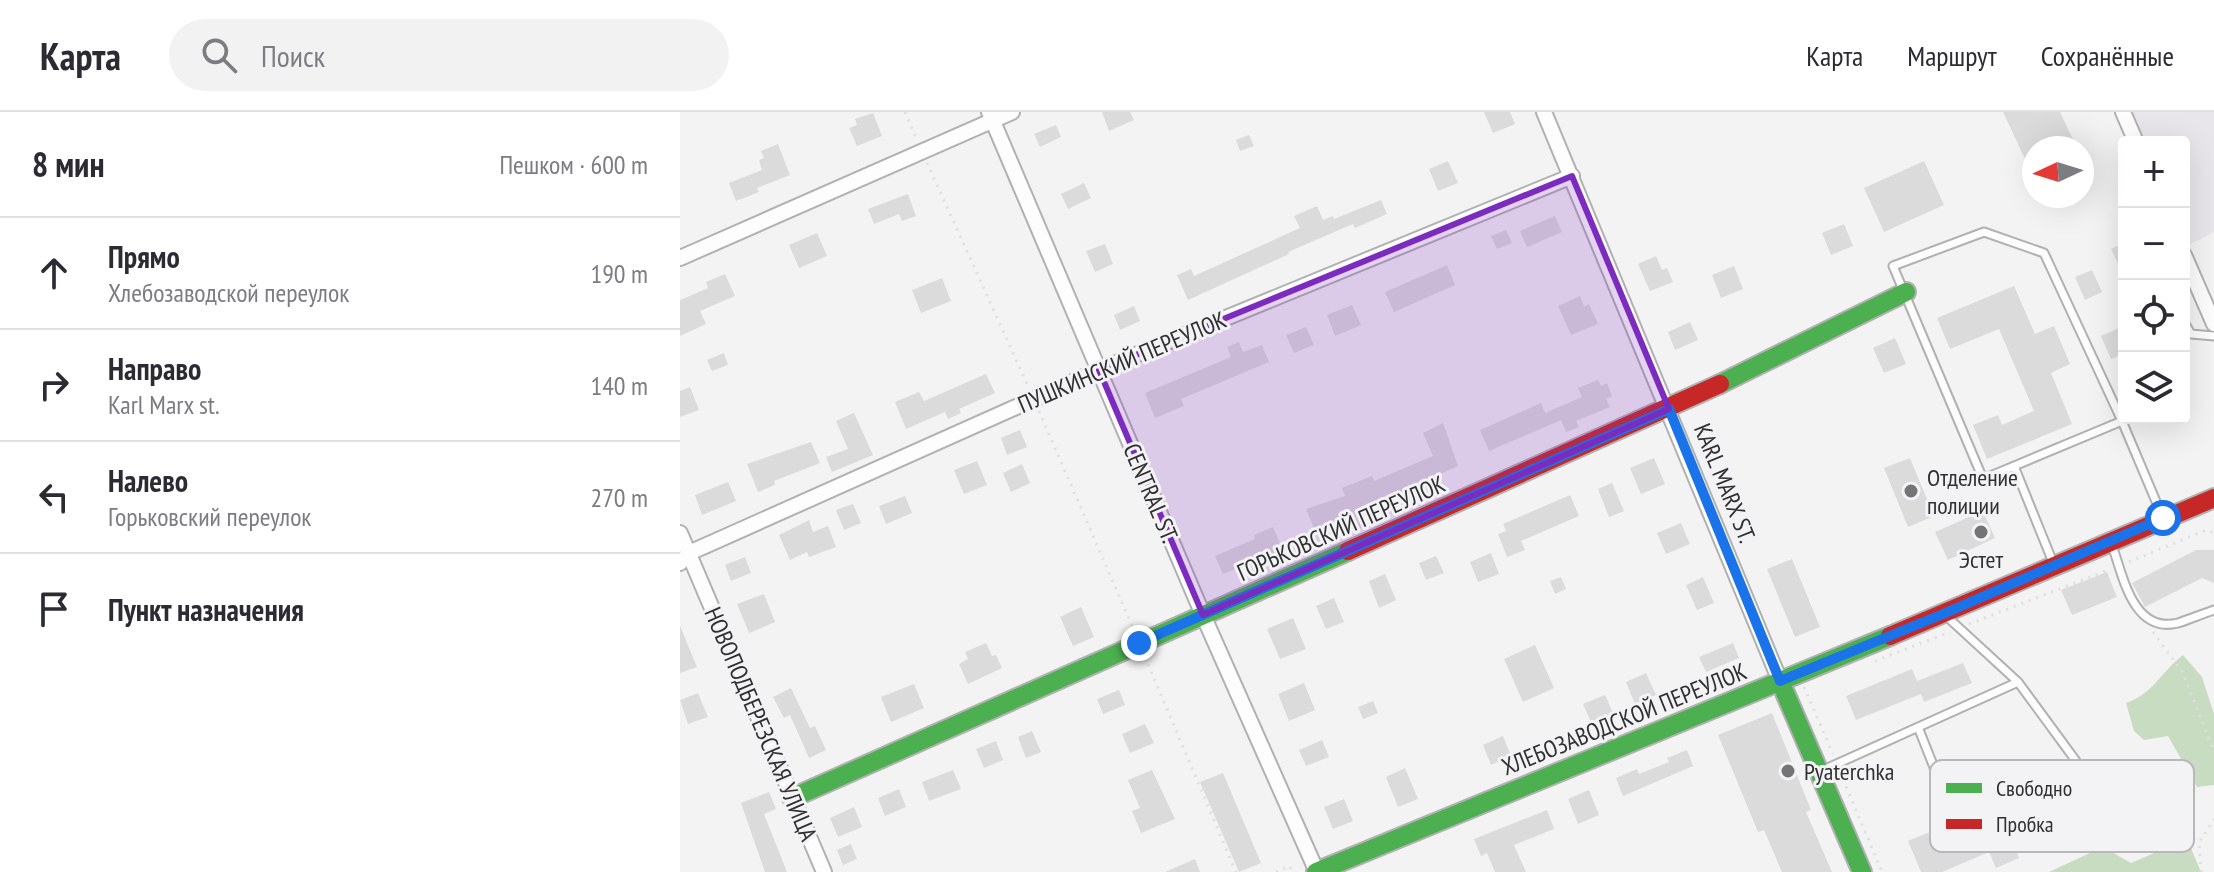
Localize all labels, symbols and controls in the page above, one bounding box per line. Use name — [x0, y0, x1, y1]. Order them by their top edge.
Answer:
search box — [169, 19, 729, 91]
text: Карта — [40, 31, 121, 80]
icon: search — [197, 33, 241, 77]
text: Поиск — [261, 36, 325, 75]
text: Карта — [1806, 37, 1863, 74]
text: Маршрут — [1907, 37, 1997, 74]
text: Сохранённые — [2041, 37, 2174, 74]
north arrow — [2022, 136, 2094, 208]
map controls — [2118, 136, 2190, 424]
button: + — [2118, 136, 2190, 208]
text: 8 мин — [32, 142, 105, 186]
text: Пешком · 600 m — [499, 148, 648, 181]
button: − — [2118, 208, 2190, 280]
text: Прямо — [108, 237, 180, 276]
icon: ahead — [32, 251, 76, 295]
text: 190 m — [590, 257, 648, 290]
text: Хлебозаводской переулок — [108, 276, 349, 309]
button: locate — [2118, 280, 2190, 352]
street label: ПУШКИНСКИЙ ПЕРЕУЛОК — [1013, 304, 1231, 420]
text: Направо — [108, 349, 201, 388]
button: layers — [2118, 352, 2190, 424]
icon: right — [32, 363, 76, 407]
text: 140 m — [590, 369, 648, 402]
text: Karl Marx st. — [108, 388, 220, 421]
street label: KARL MARX ST. — [1687, 419, 1763, 547]
street label: CENTRAL ST. — [1116, 439, 1186, 547]
text: Налево — [108, 461, 188, 500]
place label: Отделение полиции — [1927, 462, 2018, 521]
street label: ГОРЬКОВСКИЙ ПЕРЕУЛОК — [1232, 468, 1450, 588]
icon: left — [32, 475, 76, 519]
text: 270 m — [590, 481, 648, 514]
marker: Отделение полиции — [1902, 482, 1920, 500]
text: Горьковский переулок — [108, 500, 311, 533]
route start — [2145, 500, 2181, 536]
marker: Эстет — [1972, 523, 1990, 541]
place label: Эстет — [1959, 544, 2004, 575]
icon: arrive — [32, 587, 76, 631]
text: Пункт назначения — [108, 590, 304, 629]
street label: НОВОПОДБЕРЕЗСКАЯ УЛИЦА — [698, 602, 825, 846]
route end — [1121, 625, 1157, 661]
street label: ХЛЕБОЗАВОДСКОЙ ПЕРЕУЛОК — [1497, 656, 1751, 782]
place label: Pyaterchka — [1804, 756, 1894, 787]
legend — [1930, 760, 2194, 852]
marker: Pyaterchka — [1779, 762, 1797, 780]
text: Свободно — [1996, 774, 2072, 802]
text: Пробка — [1996, 810, 2053, 838]

